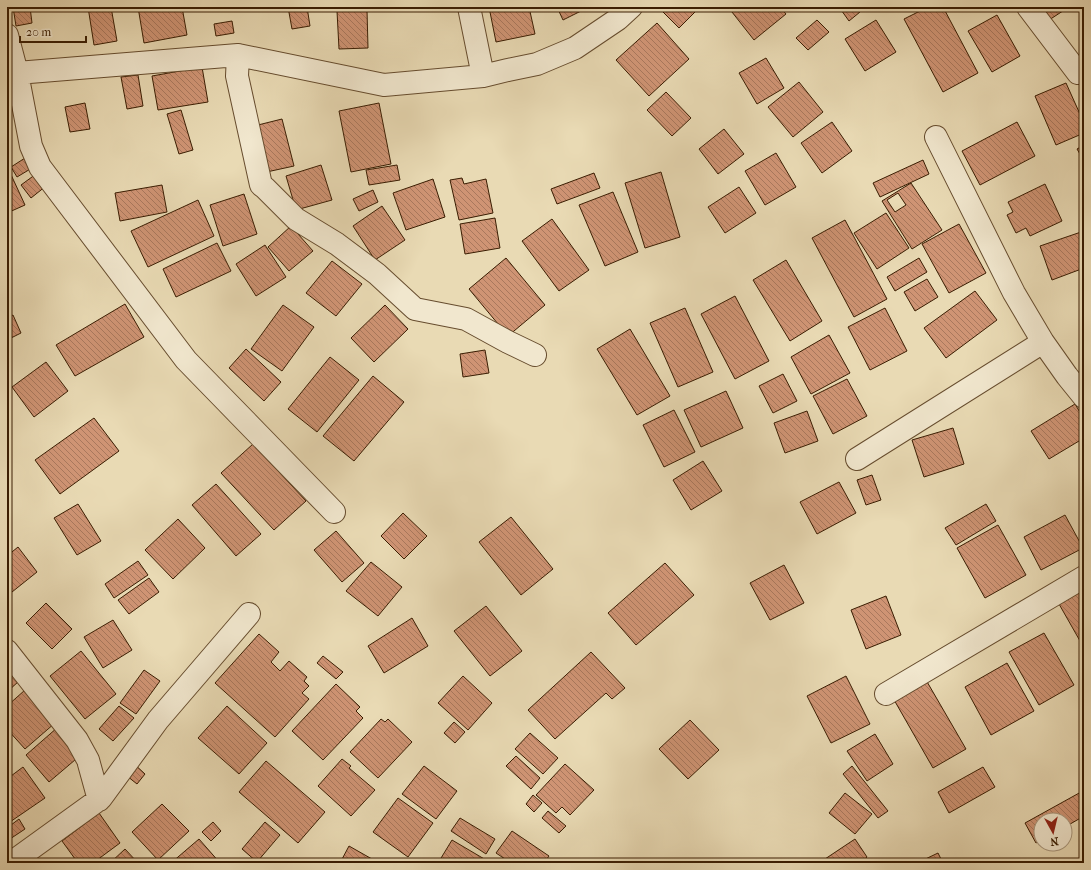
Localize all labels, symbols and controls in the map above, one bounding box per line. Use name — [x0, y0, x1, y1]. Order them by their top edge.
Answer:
scale bar — [20, 18, 86, 44]
text: 20 m — [26, 25, 51, 39]
north arrow — [1033, 812, 1073, 852]
text: N — [1049, 834, 1059, 849]

